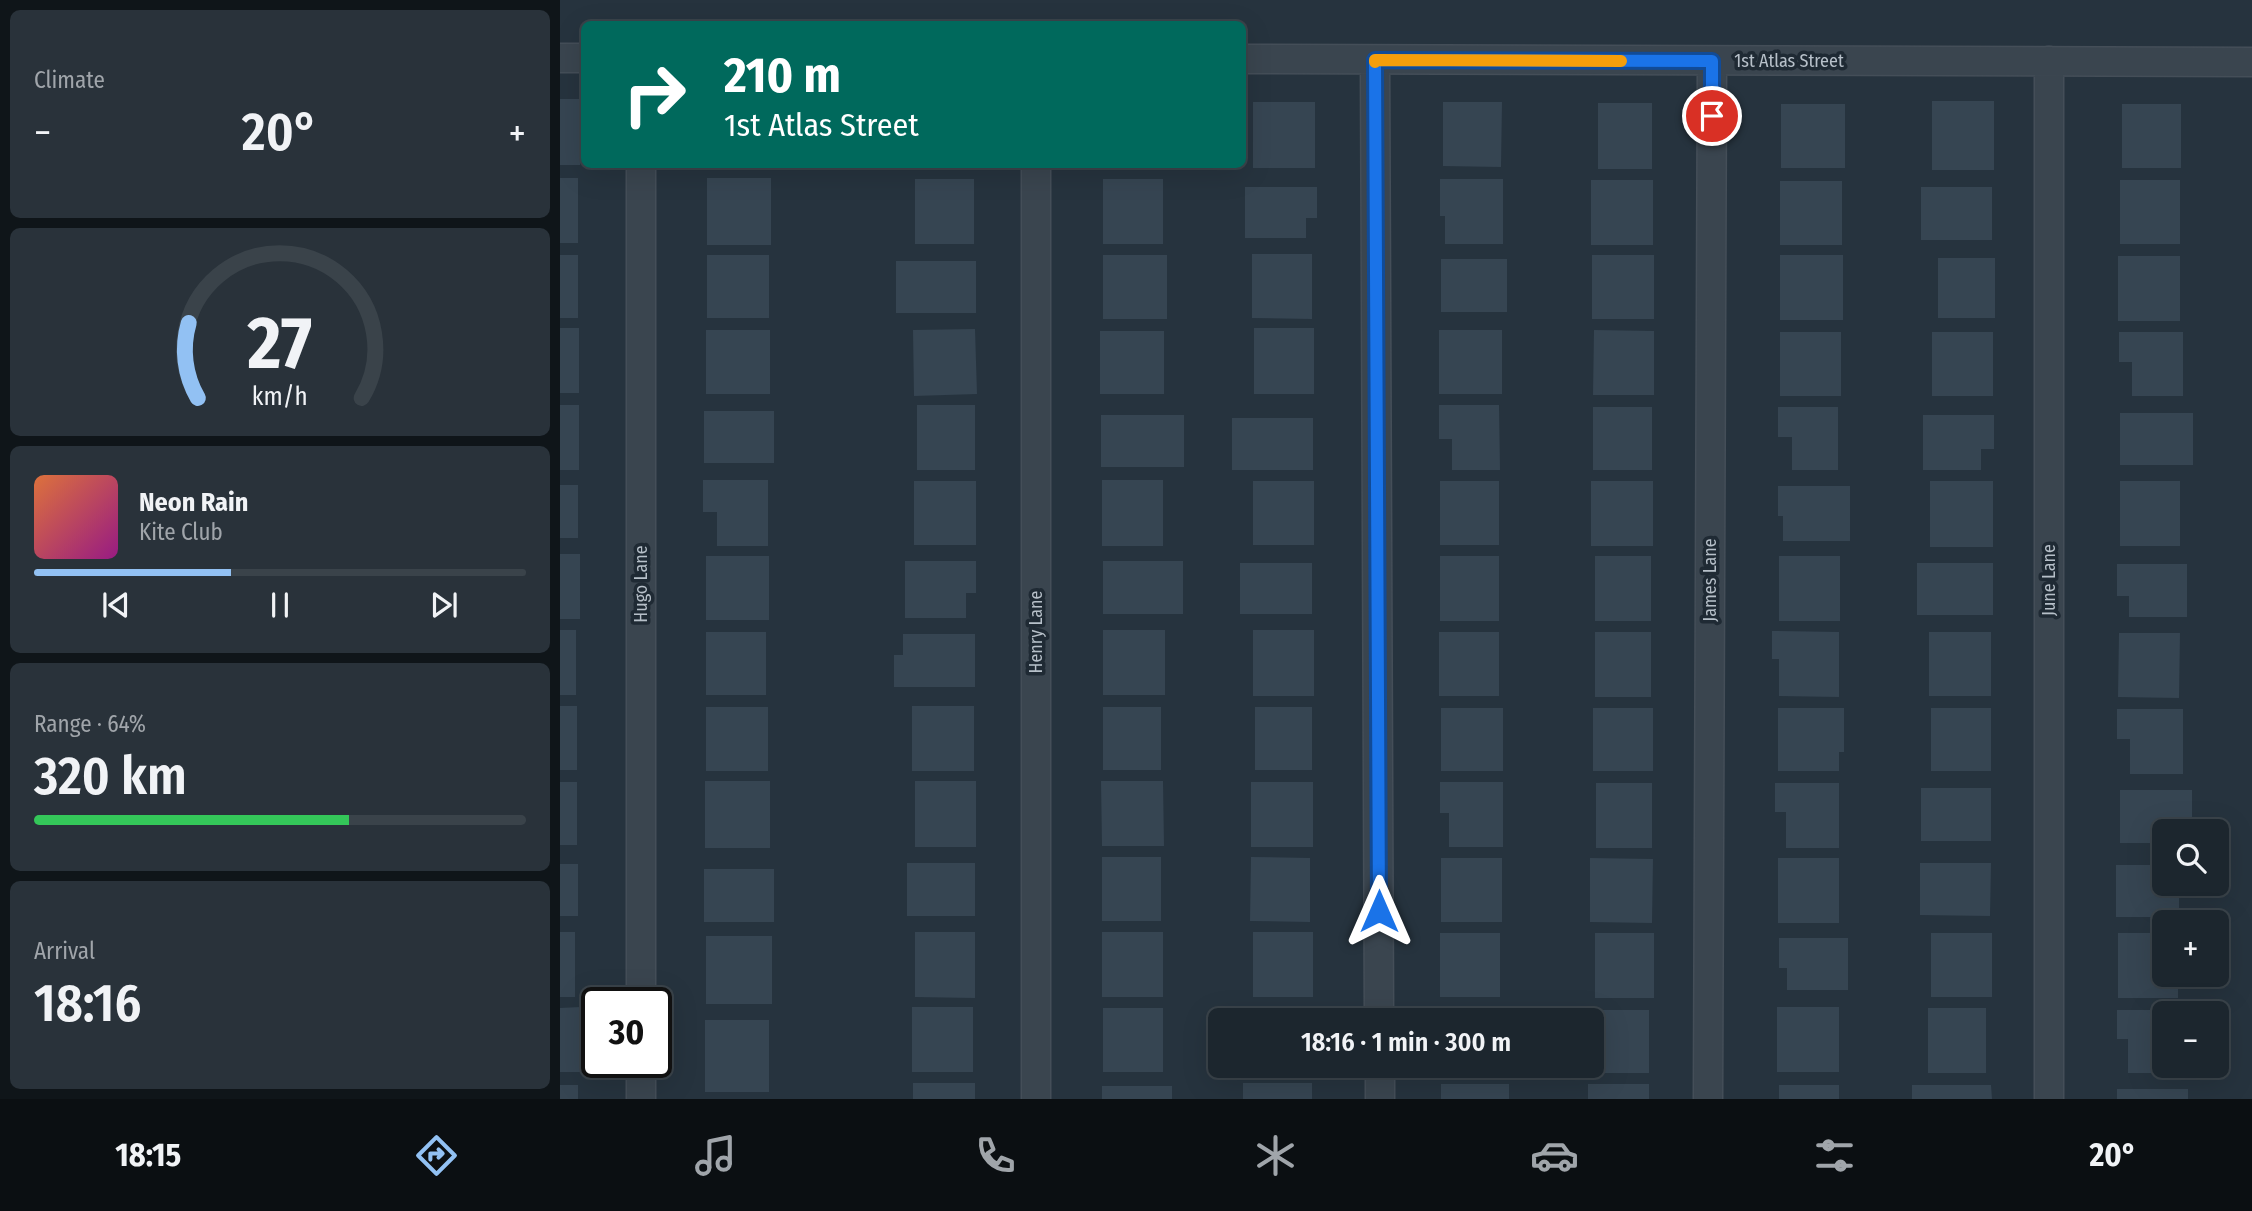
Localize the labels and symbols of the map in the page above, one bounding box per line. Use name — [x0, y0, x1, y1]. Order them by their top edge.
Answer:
street label: 1st Atlas Street — [1734, 50, 1844, 72]
pin — [1682, 86, 1742, 146]
street label: James Lane — [1699, 538, 1721, 622]
street label: June Lane — [2038, 544, 2060, 616]
street label: Hugo Lane — [630, 545, 652, 623]
street label: Henry Lane — [1025, 590, 1047, 673]
position arrow — [1342, 874, 1416, 948]
speed limit sign: 30 — [581, 987, 672, 1078]

